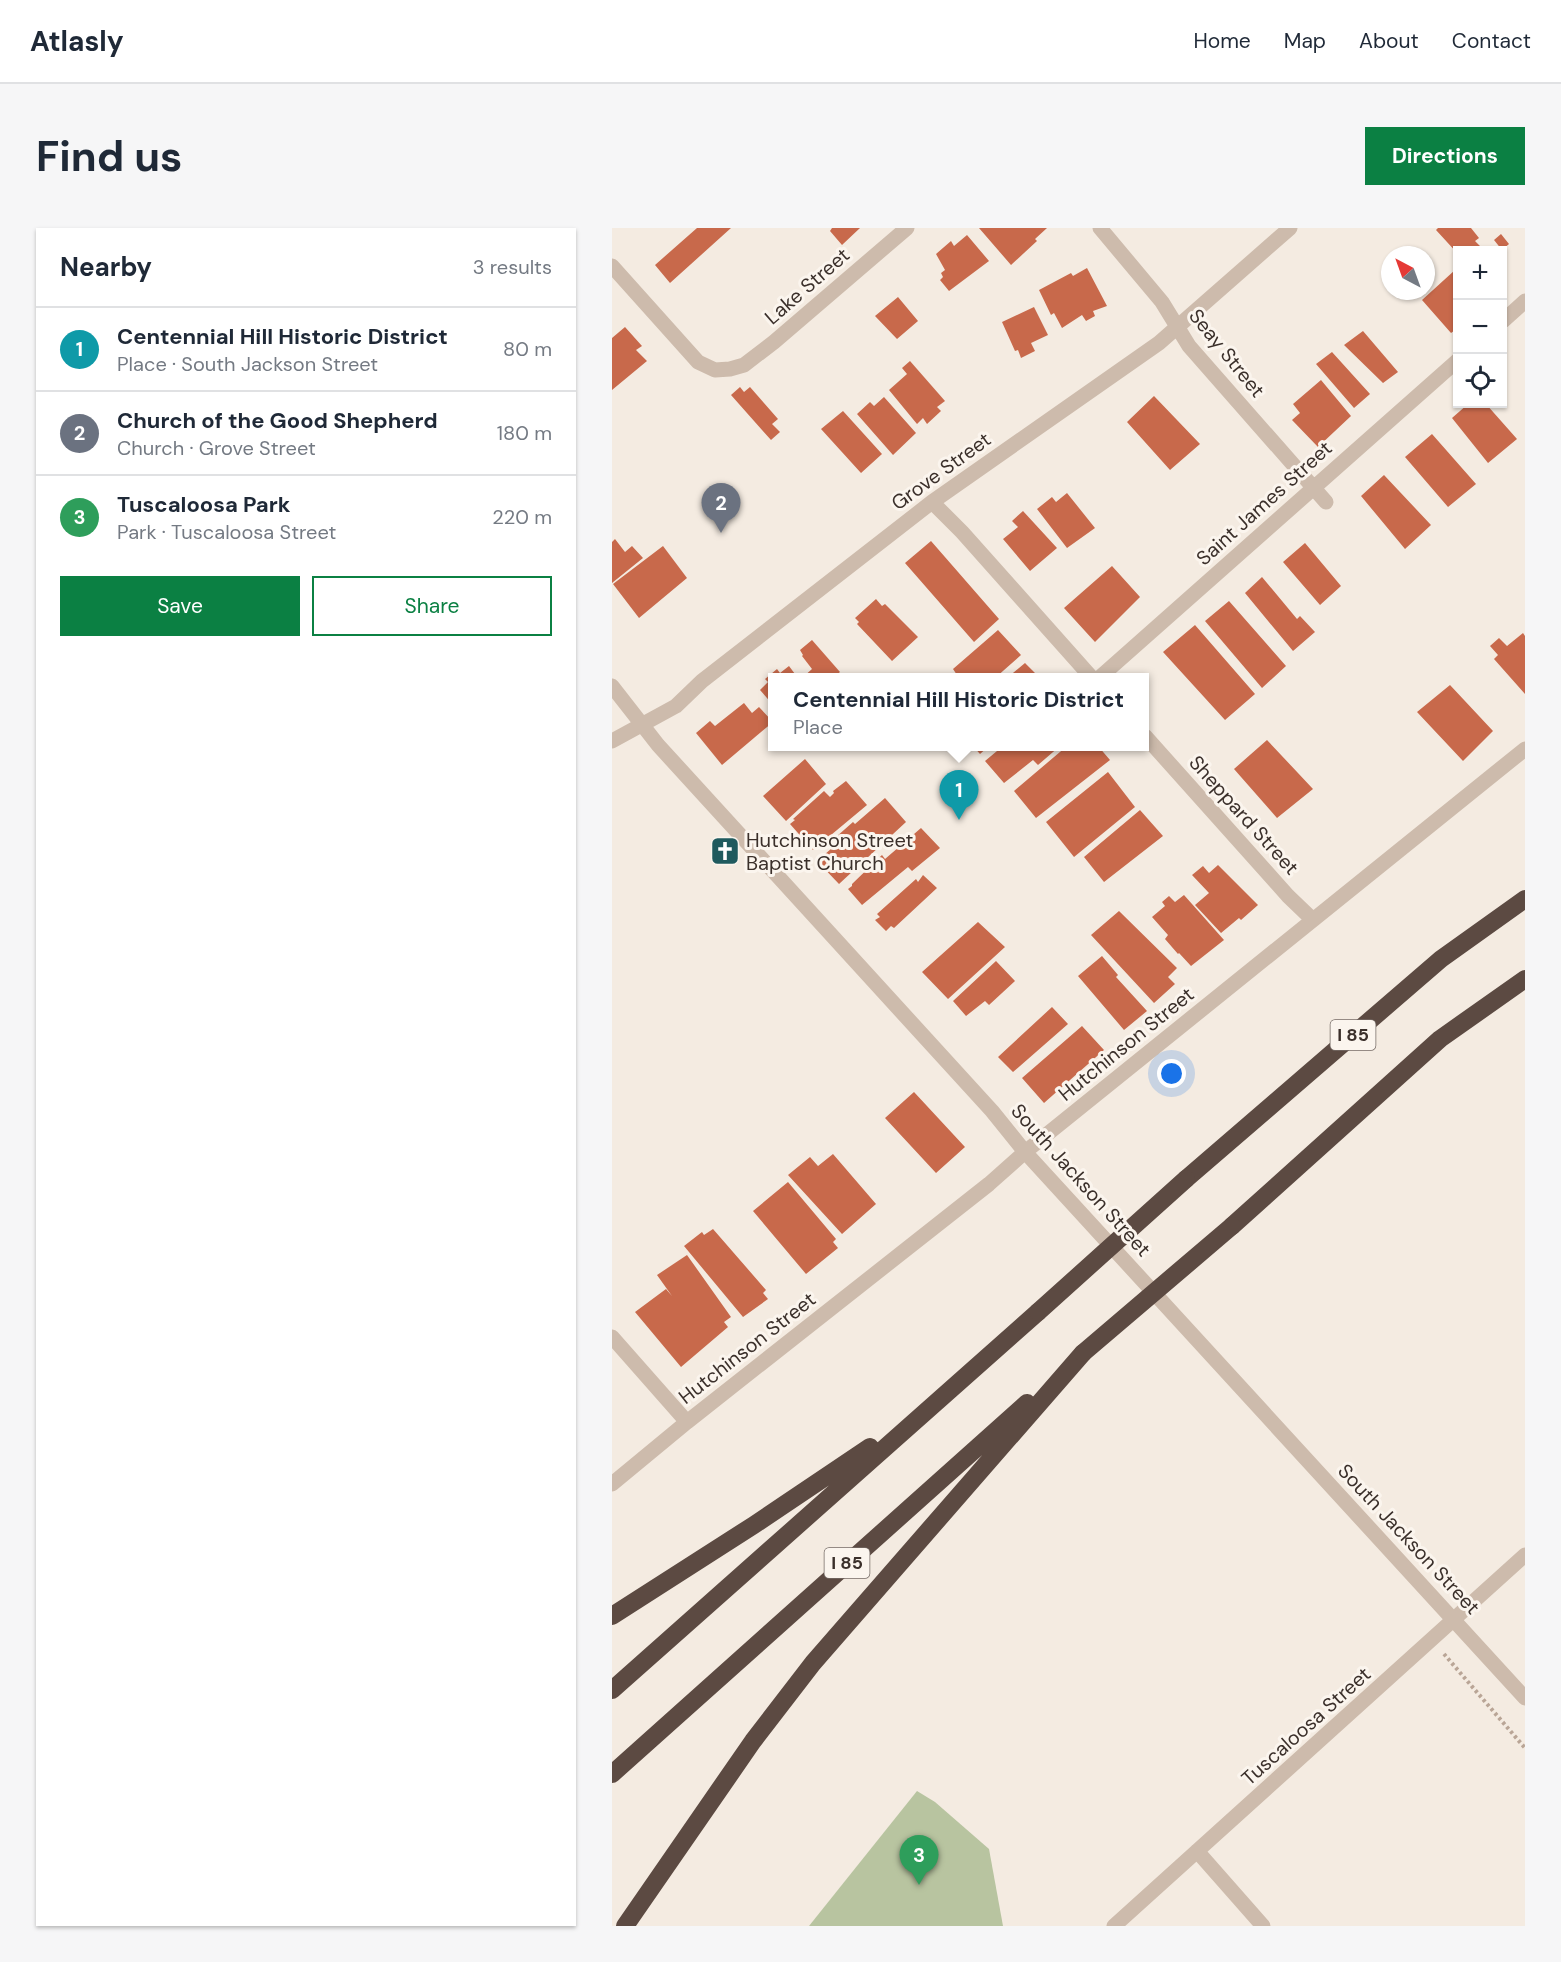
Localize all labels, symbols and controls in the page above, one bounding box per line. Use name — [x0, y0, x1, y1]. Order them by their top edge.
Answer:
text: Atlasly — [30, 23, 124, 60]
text: Home — [1193, 27, 1251, 55]
text: Map — [1284, 27, 1326, 55]
text: About — [1359, 27, 1419, 55]
text: Contact — [1452, 27, 1531, 55]
button: Directions — [1365, 127, 1525, 185]
text: Find us — [36, 129, 182, 184]
street label: Lake Street — [759, 242, 855, 330]
north arrow — [1381, 246, 1435, 300]
map controls — [1453, 246, 1507, 408]
button: + — [1453, 246, 1507, 300]
text: Nearby — [60, 250, 152, 284]
text: 3 results — [473, 254, 552, 280]
button: − — [1453, 300, 1507, 354]
street label: Seay Street — [1183, 303, 1271, 403]
text: Centennial Hill Historic District — [117, 322, 448, 351]
text: 1 — [76, 336, 83, 362]
text: 80 m — [503, 336, 552, 362]
text: Place · South Jackson Street — [117, 351, 378, 377]
button: locate — [1453, 354, 1507, 408]
text: Church of the Good Shepherd — [117, 406, 438, 435]
text: 2 — [74, 420, 85, 446]
text: 180 m — [497, 420, 552, 446]
street label: Grove Street — [886, 426, 996, 516]
text: Church · Grove Street — [117, 435, 316, 461]
street label: Saint James Street — [1191, 435, 1337, 571]
pin: 2 — [702, 484, 740, 533]
text: Tuscaloosa Park — [117, 490, 290, 519]
text: 3 — [73, 504, 86, 530]
text: 220 m — [492, 504, 552, 530]
text: Park · Tuscaloosa Street — [117, 519, 336, 545]
button: Save — [60, 576, 300, 636]
button: Share — [312, 576, 552, 636]
popup — [768, 673, 1149, 751]
text: Centennial Hill Historic District — [793, 685, 1124, 714]
text: Place — [793, 714, 843, 740]
street label: Sheppard Street — [1184, 750, 1305, 880]
pin: 1 — [940, 770, 978, 820]
place label: Hutchinson Street Baptist Church — [746, 827, 913, 876]
church icon: Hutchinson Street Baptist Church — [709, 835, 741, 867]
street label: Hutchinson Street — [1053, 981, 1199, 1107]
road number: I 85 — [1330, 1020, 1376, 1050]
your location — [1157, 1059, 1186, 1088]
street label: South Jackson Street — [1005, 1098, 1157, 1262]
street label: Hutchinson Street — [673, 1286, 821, 1410]
street label: South Jackson Street — [1332, 1458, 1486, 1620]
road number: I 85 — [824, 1548, 870, 1578]
street label: Tuscaloosa Street — [1236, 1661, 1376, 1791]
pin: 3 — [900, 1836, 938, 1885]

